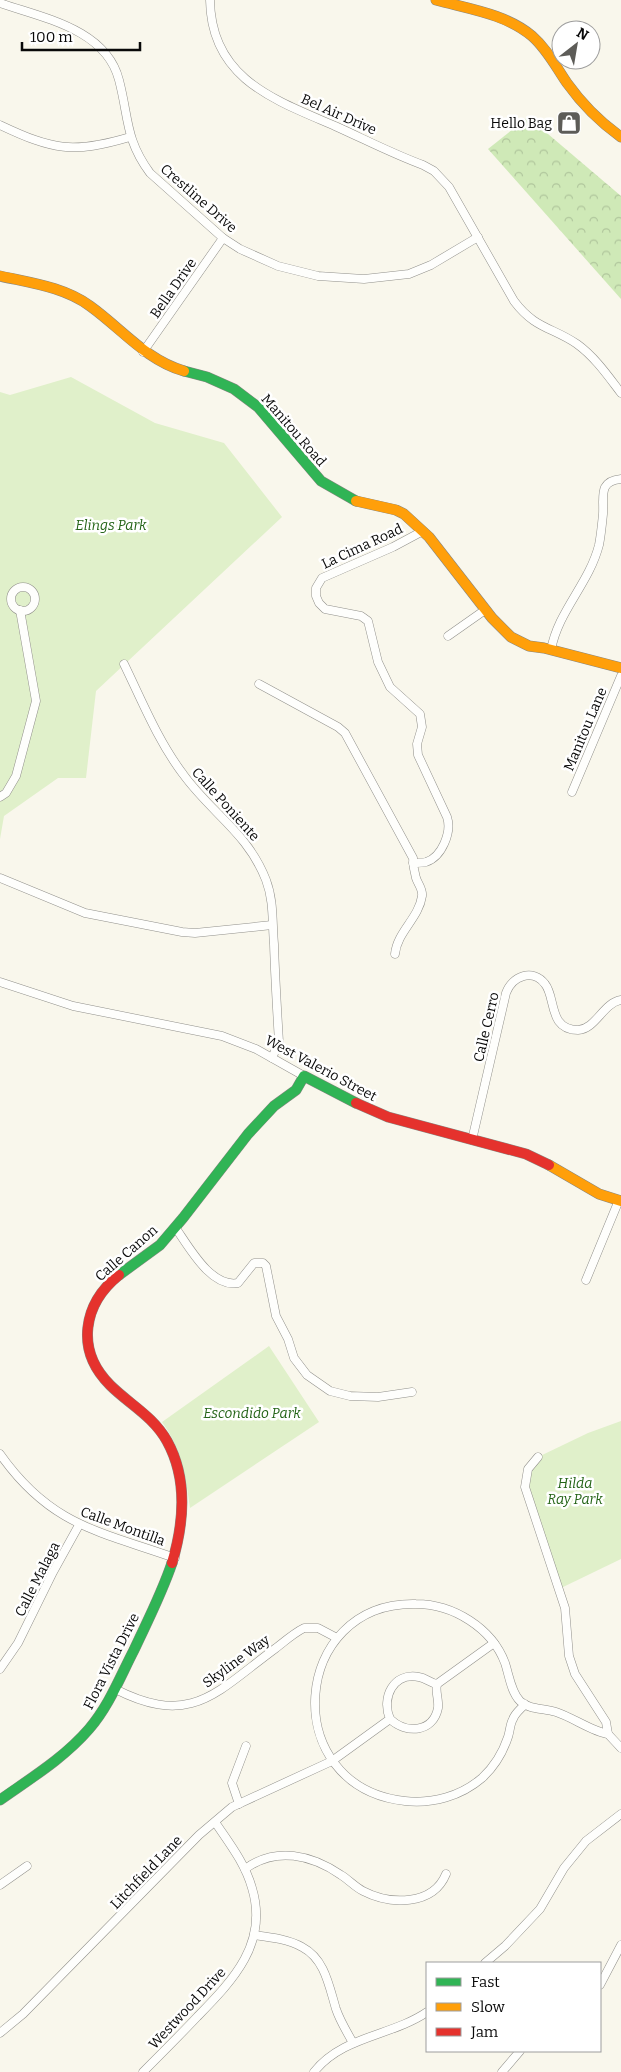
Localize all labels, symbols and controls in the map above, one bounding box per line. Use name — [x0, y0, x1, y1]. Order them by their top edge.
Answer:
scale bar — [22, 20, 140, 52]
north arrow — [551, 20, 601, 70]
text: N — [573, 24, 592, 44]
text: 100 m — [30, 28, 73, 46]
street label: Bel Air Drive — [298, 90, 379, 139]
shop icon: Hello Bag — [556, 110, 582, 136]
place label: Hello Bag — [490, 115, 552, 132]
street label: Crestline Drive — [157, 161, 240, 236]
street label: Bella Drive — [147, 255, 200, 322]
street label: Manitou Road — [258, 391, 330, 470]
park label: Elings Park — [75, 517, 147, 534]
street label: La Cima Road — [319, 520, 405, 573]
street label: Manitou Lane — [560, 685, 611, 774]
street label: Calle Poniente — [188, 764, 263, 845]
street label: Calle Cerro — [470, 991, 503, 1064]
street label: West Valerio Street — [262, 1032, 379, 1105]
street label: Calle Canon — [92, 1222, 161, 1285]
park label: Escondido Park — [203, 1405, 301, 1422]
park label: Hilda Ray Park — [547, 1475, 603, 1508]
street label: Calle Montilla — [78, 1503, 168, 1550]
street label: Calle Malaga — [11, 1539, 64, 1619]
street label: Flora Vista Drive — [80, 1610, 143, 1712]
street label: Skyline Way — [199, 1631, 274, 1691]
street label: Litchfield Lane — [107, 1832, 186, 1913]
legend — [426, 1962, 601, 2052]
street label: Westwood Drive — [145, 1964, 229, 2053]
text: Fast — [471, 1973, 500, 1991]
text: Slow — [471, 1998, 506, 2016]
text: Jam — [470, 2023, 499, 2041]

